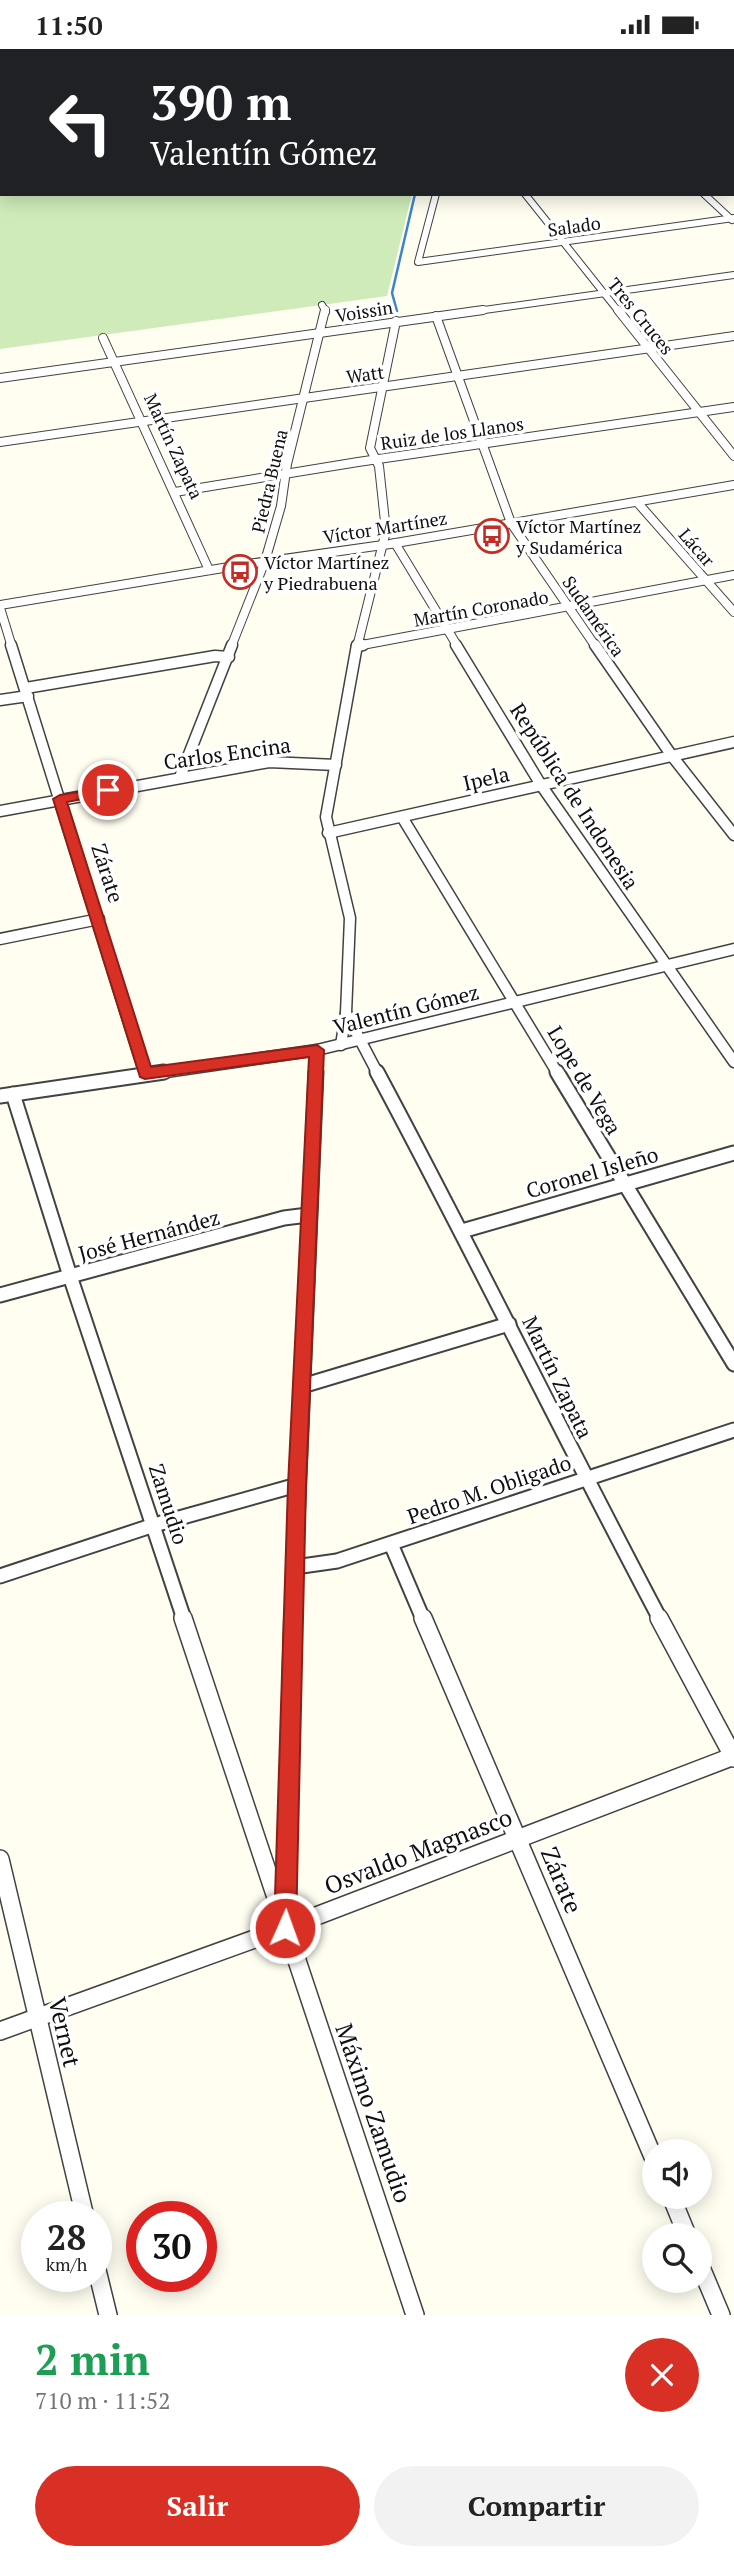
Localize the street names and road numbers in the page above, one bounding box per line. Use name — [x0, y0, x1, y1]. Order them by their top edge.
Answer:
street label: Salado — [546, 210, 602, 242]
street label: Tres Cruces — [603, 273, 679, 359]
street label: Voissin — [334, 295, 395, 327]
street label: Watt — [344, 359, 386, 389]
street label: Martín Zapata — [139, 389, 209, 503]
street label: Ruiz de los Llanos — [379, 411, 525, 455]
street label: Piedra Buena — [245, 427, 293, 535]
street label: Víctor Martínez — [321, 505, 449, 549]
street label: Lácar — [674, 523, 720, 571]
street label: Sudamérica — [557, 571, 631, 661]
street label: Martín Coronado — [412, 584, 550, 632]
street label: República de Indonesia — [504, 698, 646, 895]
street label: Carlos Encina — [162, 730, 293, 776]
street label: Ipela — [460, 759, 512, 797]
street label: Zárate — [85, 840, 131, 906]
street label: Valentín Gómez — [330, 977, 482, 1041]
street label: Lope de Vega — [542, 1020, 629, 1140]
street label: Coronel Isleño — [523, 1140, 661, 1204]
street label: José Hernández — [75, 1203, 223, 1267]
street label: Martín Zapata — [516, 1311, 600, 1443]
street label: Pedro M. Obligado — [403, 1448, 575, 1530]
street label: Zamudio — [143, 1460, 195, 1548]
street label: Osvaldo Magnasco — [320, 1801, 516, 1901]
street label: Zárate — [534, 1842, 590, 1918]
street label: Vernet — [41, 1994, 89, 2070]
street label: Máximo Zamudio — [328, 2019, 420, 2207]

